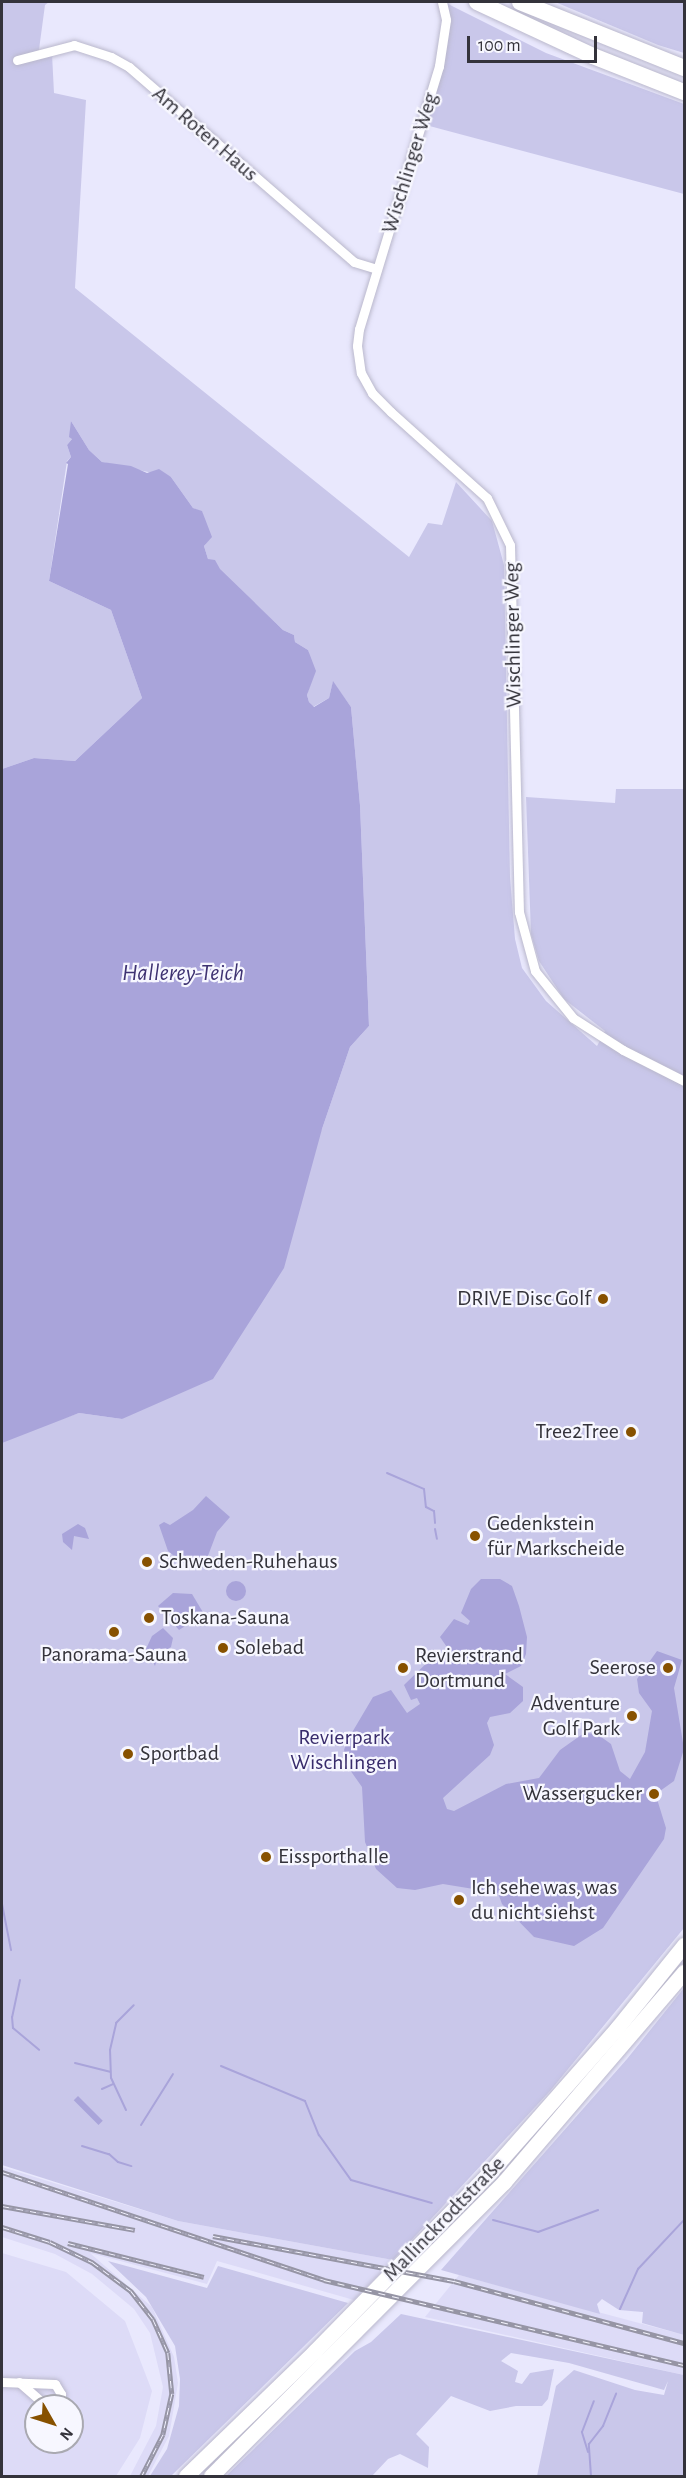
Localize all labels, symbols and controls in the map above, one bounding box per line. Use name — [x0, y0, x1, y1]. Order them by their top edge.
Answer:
scale bar — [470, 24, 600, 62]
text: 100 m — [478, 37, 521, 55]
street label: Am Roten Haus — [147, 81, 263, 187]
street label: Wischlinger Weg — [376, 89, 444, 237]
street label: Wischlinger Weg — [499, 562, 527, 708]
water label: Hallerey-Teich — [122, 960, 244, 988]
place label: DRIVE Disc Golf — [457, 1286, 591, 1312]
marker: DRIVE Disc Golf — [596, 1292, 610, 1306]
place label: Tree2Tree — [536, 1419, 619, 1445]
marker: Tree2Tree — [624, 1425, 638, 1439]
place label: Gedenkstein für Markscheide — [487, 1510, 625, 1562]
marker: Gedenkstein für Markscheide — [468, 1529, 482, 1543]
place label: Schweden-Ruhehaus — [159, 1549, 338, 1575]
marker: Schweden-Ruhehaus — [140, 1555, 154, 1569]
place label: Toskana-Sauna — [161, 1605, 290, 1631]
marker: Toskana-Sauna — [142, 1611, 156, 1625]
marker: Panorama-Sauna — [107, 1625, 121, 1639]
place label: Solebad — [235, 1635, 304, 1661]
marker: Solebad — [216, 1641, 230, 1655]
place label: Panorama-Sauna — [41, 1642, 187, 1668]
place label: Revierstrand Dortmund — [415, 1642, 523, 1694]
place label: Seerose — [590, 1655, 656, 1681]
marker: Revierstrand Dortmund — [396, 1661, 410, 1675]
marker: Seerose — [661, 1661, 675, 1675]
place label: Adventure Golf Park — [531, 1690, 620, 1742]
marker: Adventure Golf Park — [625, 1709, 639, 1723]
park label: Revierpark Wischlingen — [290, 1724, 398, 1776]
place label: Sportbad — [140, 1741, 219, 1767]
marker: Sportbad — [121, 1747, 135, 1761]
place label: Wassergucker — [523, 1781, 642, 1807]
marker: Wassergucker — [647, 1787, 661, 1801]
place label: Eissporthalle — [278, 1844, 389, 1870]
marker: Eissporthalle — [259, 1850, 273, 1864]
place label: Ich sehe was, was du nicht siehst — [471, 1874, 617, 1926]
marker: Ich sehe was, was du nicht siehst — [452, 1893, 466, 1907]
street label: Mallinckrodtstraße — [377, 2151, 511, 2287]
north arrow — [24, 2394, 84, 2454]
text: N — [57, 2425, 76, 2443]

